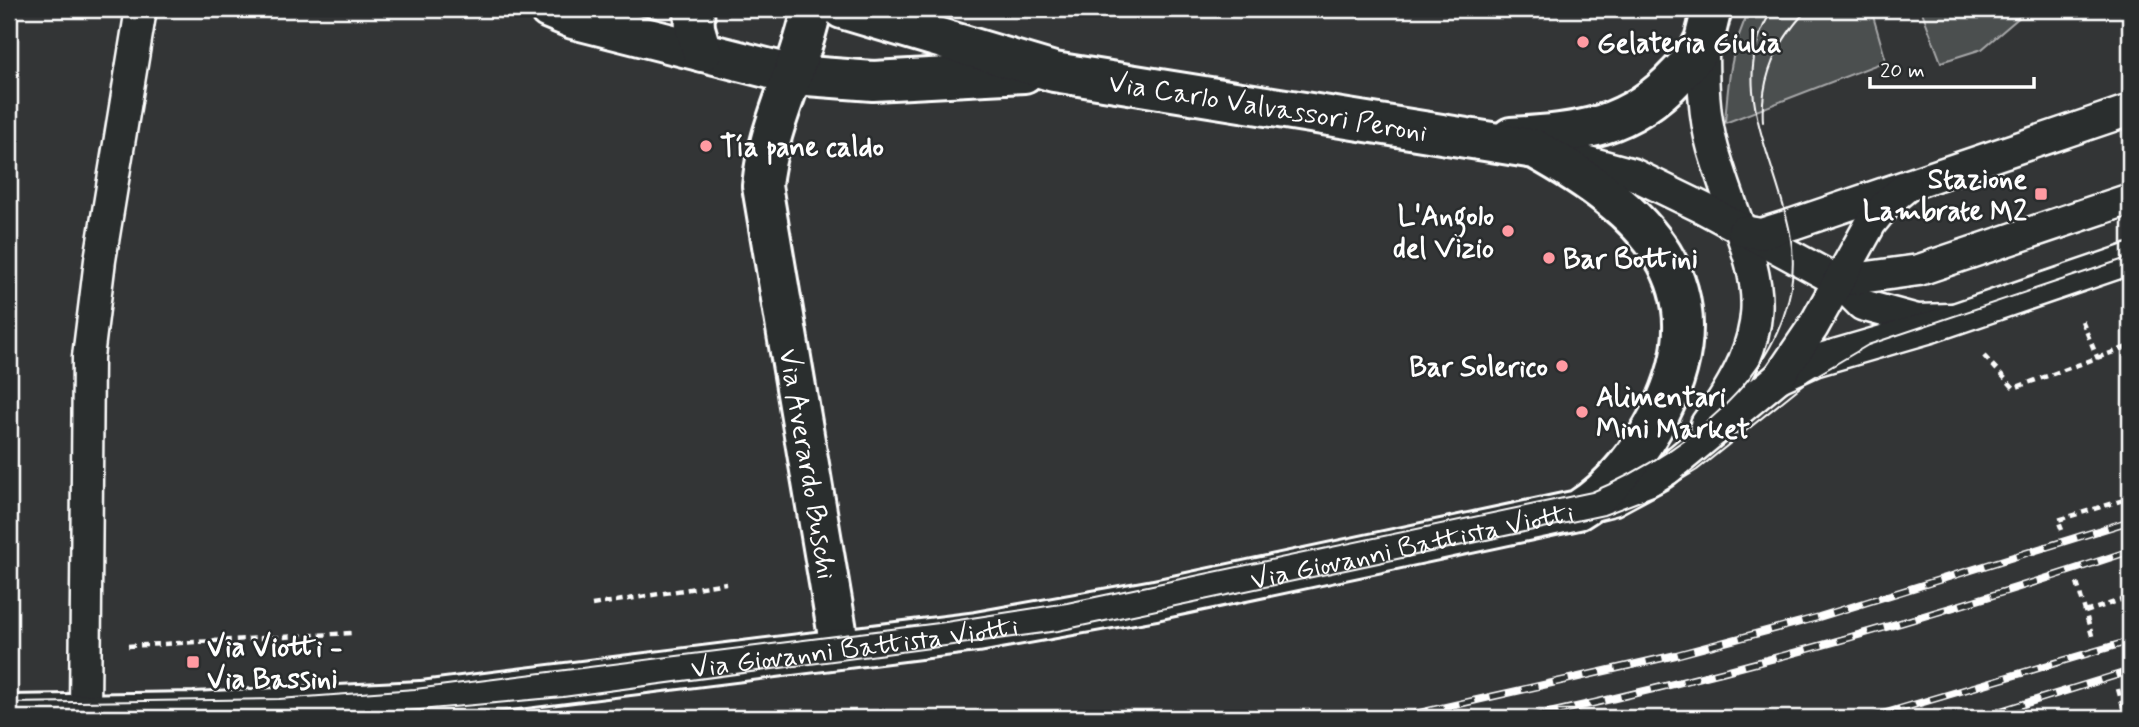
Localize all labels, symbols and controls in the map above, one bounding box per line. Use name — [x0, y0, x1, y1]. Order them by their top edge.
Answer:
place label: Gelateria Giulia — [1597, 26, 1781, 63]
marker: Gelateria Giulia — [1575, 34, 1591, 50]
scale bar — [1870, 46, 2034, 90]
text: 20 m — [1880, 57, 1925, 85]
street label: Via Carlo Valvassori Peroni — [1106, 65, 1429, 152]
place label: Tía pane caldo — [720, 130, 884, 167]
marker: Tía pane caldo — [698, 138, 714, 154]
place label: Stazione Lambrate M2 — [1863, 162, 2027, 231]
marker: Stazione Lambrate M2 — [2033, 186, 2049, 202]
place label: L'Angolo del Vizio — [1393, 199, 1494, 268]
marker: L'Angolo del Vizio — [1500, 223, 1516, 239]
place label: Bar Bottini — [1563, 242, 1698, 279]
marker: Bar Bottini — [1541, 250, 1557, 266]
street label: Via Averardo Buschi — [769, 346, 844, 582]
place label: Bar Solerico — [1409, 350, 1548, 387]
marker: Bar Solerico — [1554, 358, 1570, 374]
place label: Alimentari Mini Market — [1596, 380, 1750, 449]
marker: Alimentari Mini Market — [1574, 404, 1590, 420]
street label: Via Giovanni Battista Viotti — [1247, 495, 1577, 600]
street label: Via Giovanni Battista Viotti — [689, 609, 1021, 688]
place label: Via Viotti - Via Bassini — [207, 630, 343, 699]
marker: Via Viotti - Via Bassini — [185, 654, 201, 670]

